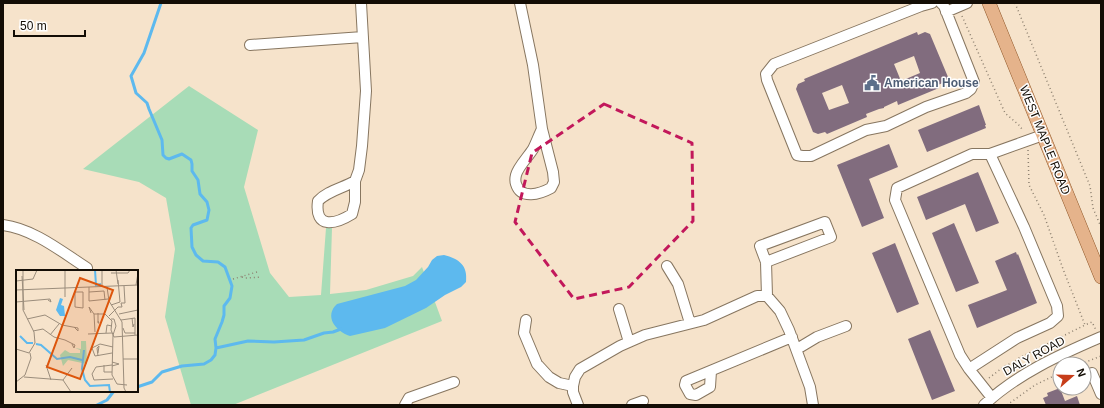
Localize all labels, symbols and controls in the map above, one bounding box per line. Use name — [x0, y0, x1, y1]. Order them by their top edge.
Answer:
scale bar — [14, 12, 85, 38]
text: 50 m — [20, 19, 47, 33]
public building icon: American House — [863, 74, 881, 92]
place label: American House — [884, 76, 979, 90]
street label: WEST MAPLE ROAD — [1017, 83, 1073, 197]
inset map — [16, 270, 138, 392]
street label: DALY ROAD — [1001, 333, 1068, 379]
north arrow — [1052, 356, 1092, 396]
text: N — [1074, 367, 1088, 378]

